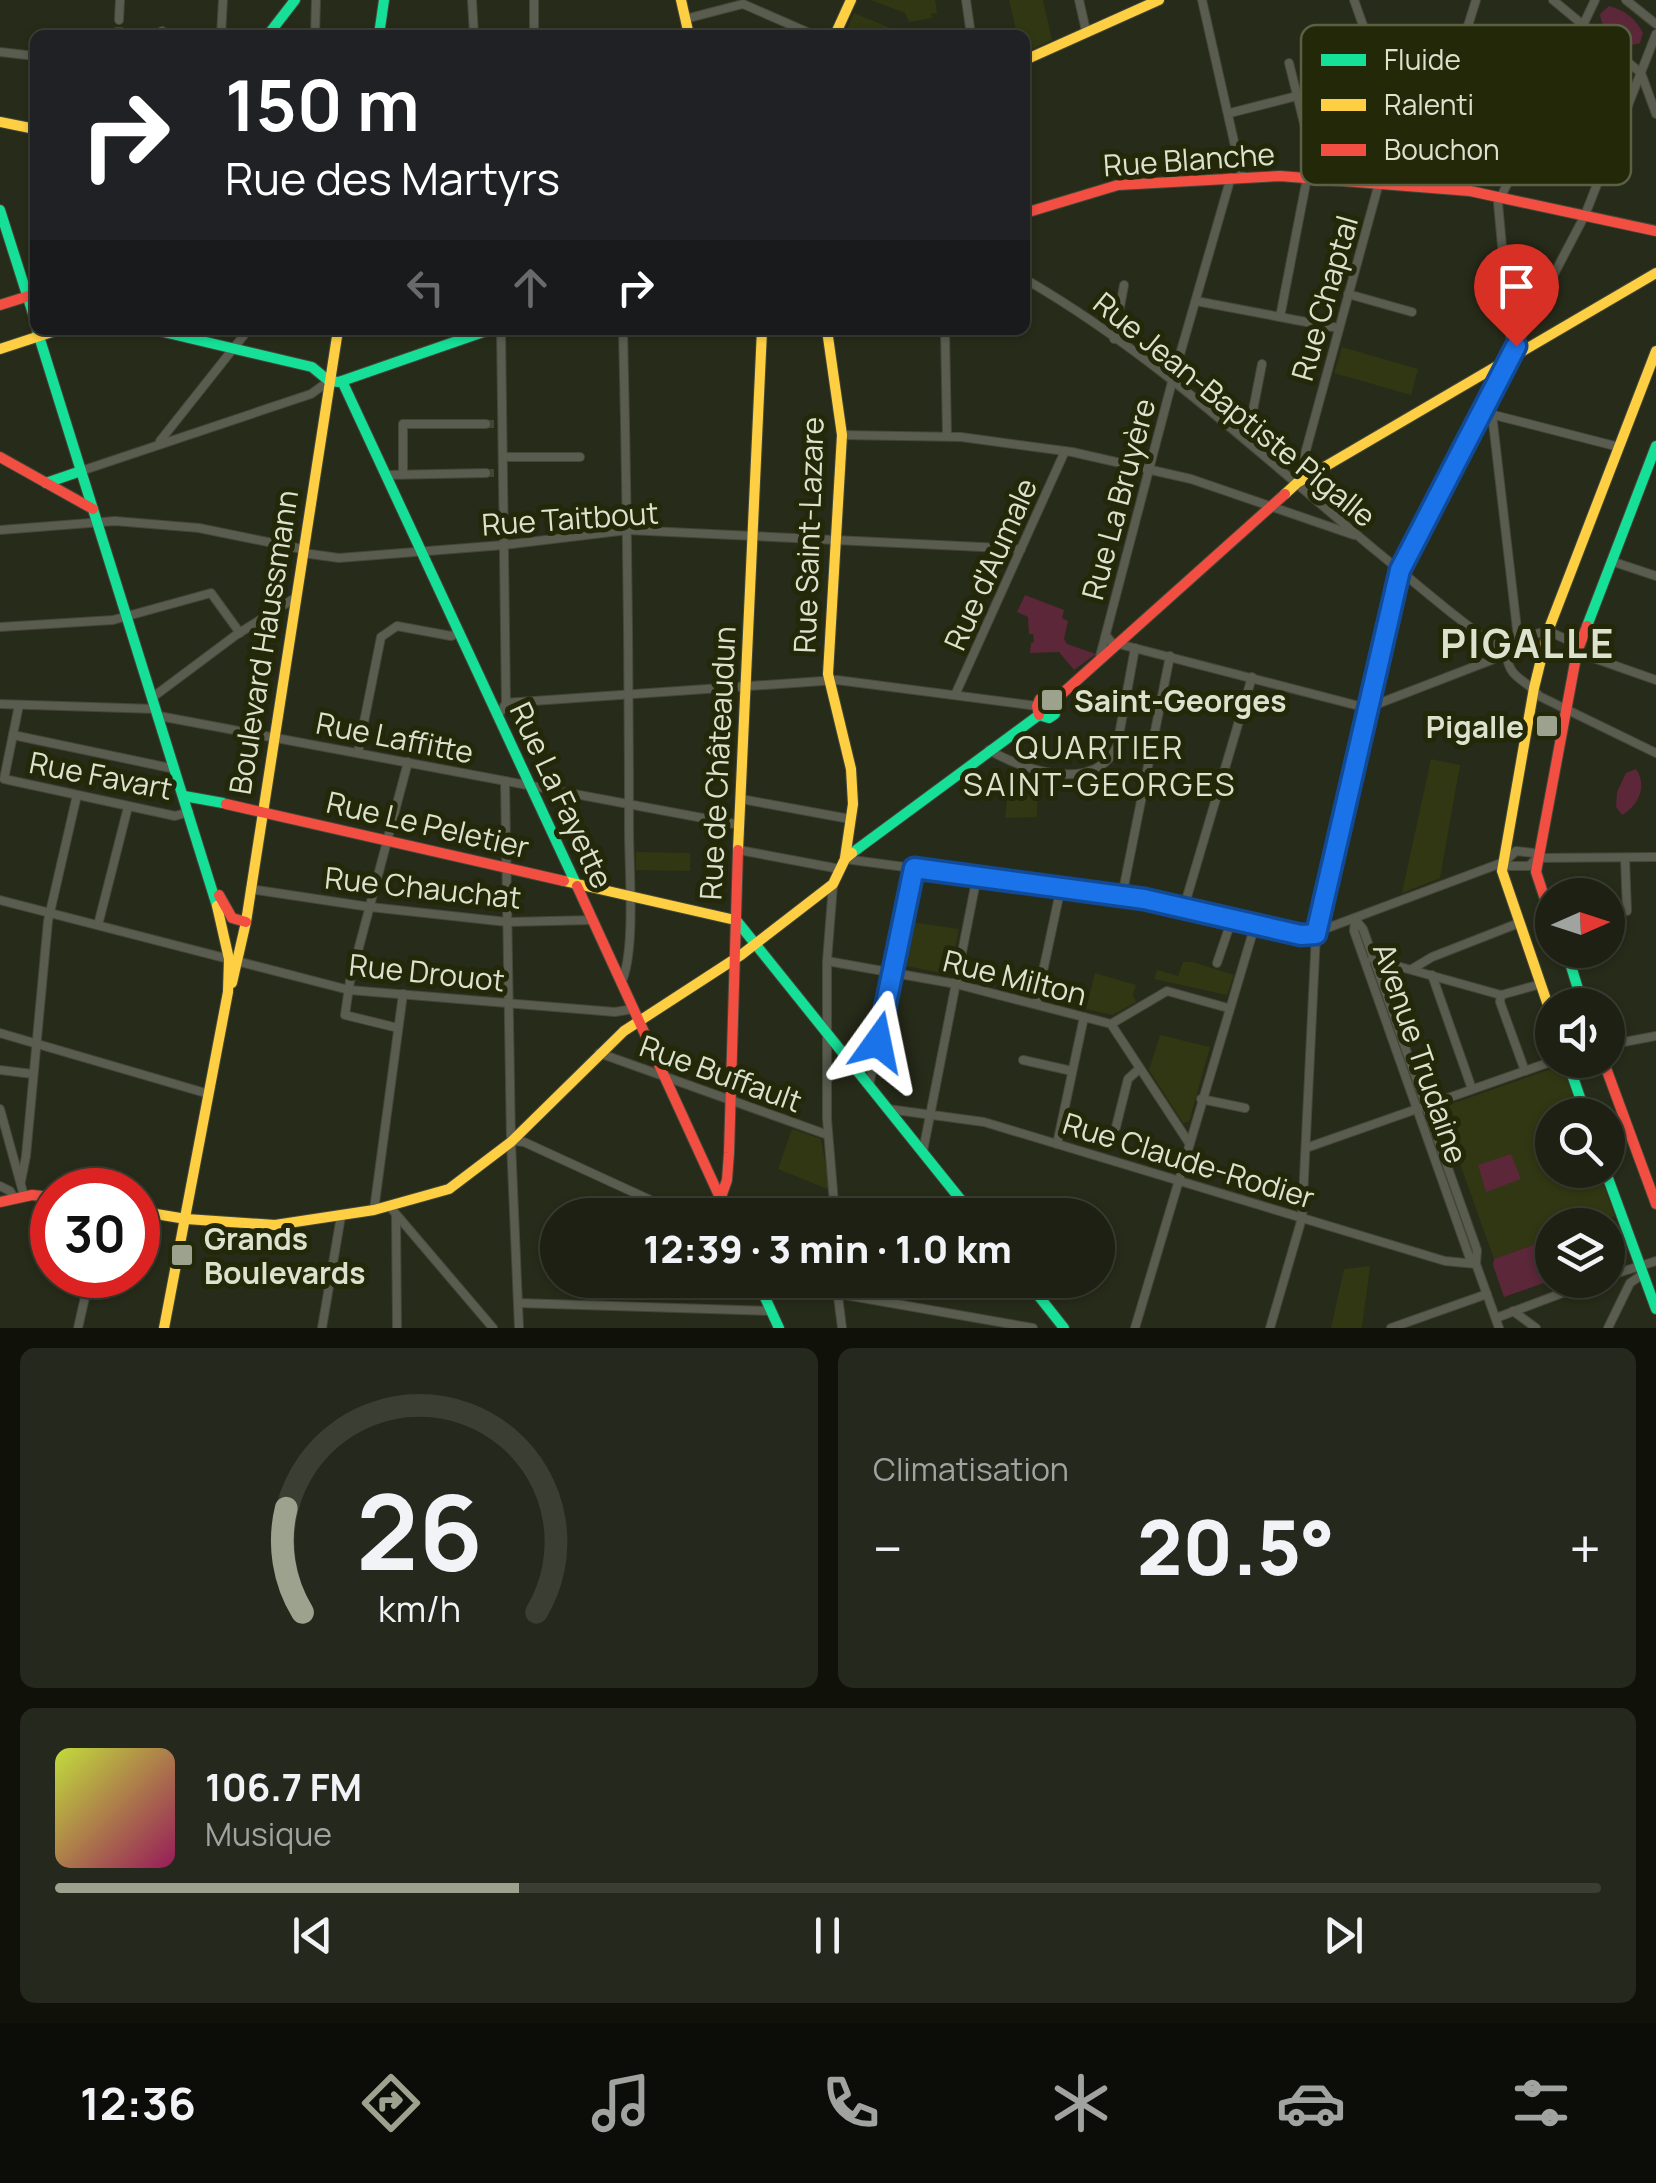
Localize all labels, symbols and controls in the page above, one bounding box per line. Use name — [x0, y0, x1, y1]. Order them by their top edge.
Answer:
legend — [1301, 25, 1631, 185]
text: Fluide — [1384, 40, 1461, 78]
text: 150 m — [225, 56, 420, 152]
icon: right — [60, 70, 190, 200]
text: Ralenti — [1384, 85, 1474, 123]
text: Bouchon — [1384, 130, 1500, 168]
street label: Rue Blanche — [1102, 133, 1276, 185]
text: Rue des Martyrs — [225, 147, 560, 209]
street label: Rue Chaptal — [1281, 211, 1367, 385]
pin — [1474, 244, 1559, 347]
icon: arrive — [1489, 259, 1544, 314]
icon: left — [398, 260, 453, 315]
icon: ahead — [503, 260, 558, 315]
icon: right — [608, 260, 663, 315]
street label: Rue Jean-Baptiste Pigalle — [1085, 282, 1385, 536]
street label: Rue La Bruyère — [1071, 394, 1165, 604]
street label: Rue Saint-Lazare — [783, 416, 833, 654]
street label: Rue d'Aumale — [934, 471, 1046, 657]
street label: Boulevard Haussmann — [219, 487, 307, 797]
street label: Rue Taitbout — [480, 491, 660, 545]
district label: PIGALLE — [1440, 615, 1616, 670]
street label: Rue de Châteaudun — [689, 625, 745, 901]
place label: Saint-Georges — [1074, 680, 1287, 721]
marker: Saint-Georges — [1039, 687, 1065, 713]
street label: Rue La Fayette — [501, 695, 623, 895]
street label: Rue Laffitte — [313, 702, 477, 772]
place label: Pigalle — [1426, 706, 1524, 747]
marker: Pigalle — [1534, 713, 1560, 739]
district label: QUARTIER SAINT-GEORGES — [963, 725, 1237, 806]
street label: Rue Favart — [26, 741, 176, 809]
street label: Rue Le Peletier — [323, 781, 533, 867]
street label: Rue Chauchat — [323, 856, 523, 918]
north arrow — [1535, 878, 1625, 968]
map controls — [1535, 878, 1625, 1298]
street label: Avenue Trudaine — [1364, 937, 1478, 1169]
street label: Rue Milton — [939, 939, 1091, 1015]
street label: Rue Drouot — [347, 943, 507, 1001]
button: sound — [1535, 988, 1625, 1078]
position arrow — [826, 990, 930, 1094]
street label: Rue Buffault — [634, 1025, 808, 1121]
button: search — [1535, 1098, 1625, 1188]
street label: Rue Claude-Rodier — [1058, 1102, 1320, 1218]
speed limit sign: 30 — [30, 1168, 160, 1298]
button: layers — [1535, 1208, 1625, 1298]
place label: Grands Boulevards — [204, 1218, 366, 1293]
text: 12:39 · 3 min · 1.0 km — [643, 1222, 1012, 1274]
marker: Grands Boulevards — [169, 1242, 195, 1268]
text: Climatisation — [873, 1447, 1069, 1491]
text: 26 — [356, 1459, 482, 1601]
text: 20.5° — [1137, 1495, 1335, 1598]
text: − — [873, 1510, 903, 1586]
text: + — [1569, 1510, 1601, 1586]
text: km/h — [377, 1584, 461, 1633]
text: 106.7 FM — [205, 1760, 362, 1812]
text: Musique — [205, 1812, 332, 1856]
icon: previous — [285, 1908, 340, 1963]
icon: pause — [800, 1908, 855, 1963]
icon: next — [1316, 1908, 1371, 1963]
icon: directions — [356, 2068, 426, 2138]
icon: music — [586, 2068, 656, 2138]
icon: phone — [816, 2068, 886, 2138]
icon: climate — [1046, 2068, 1116, 2138]
icon: car — [1276, 2068, 1346, 2138]
icon: filters — [1506, 2068, 1576, 2138]
text: 12:36 — [80, 2072, 196, 2134]

